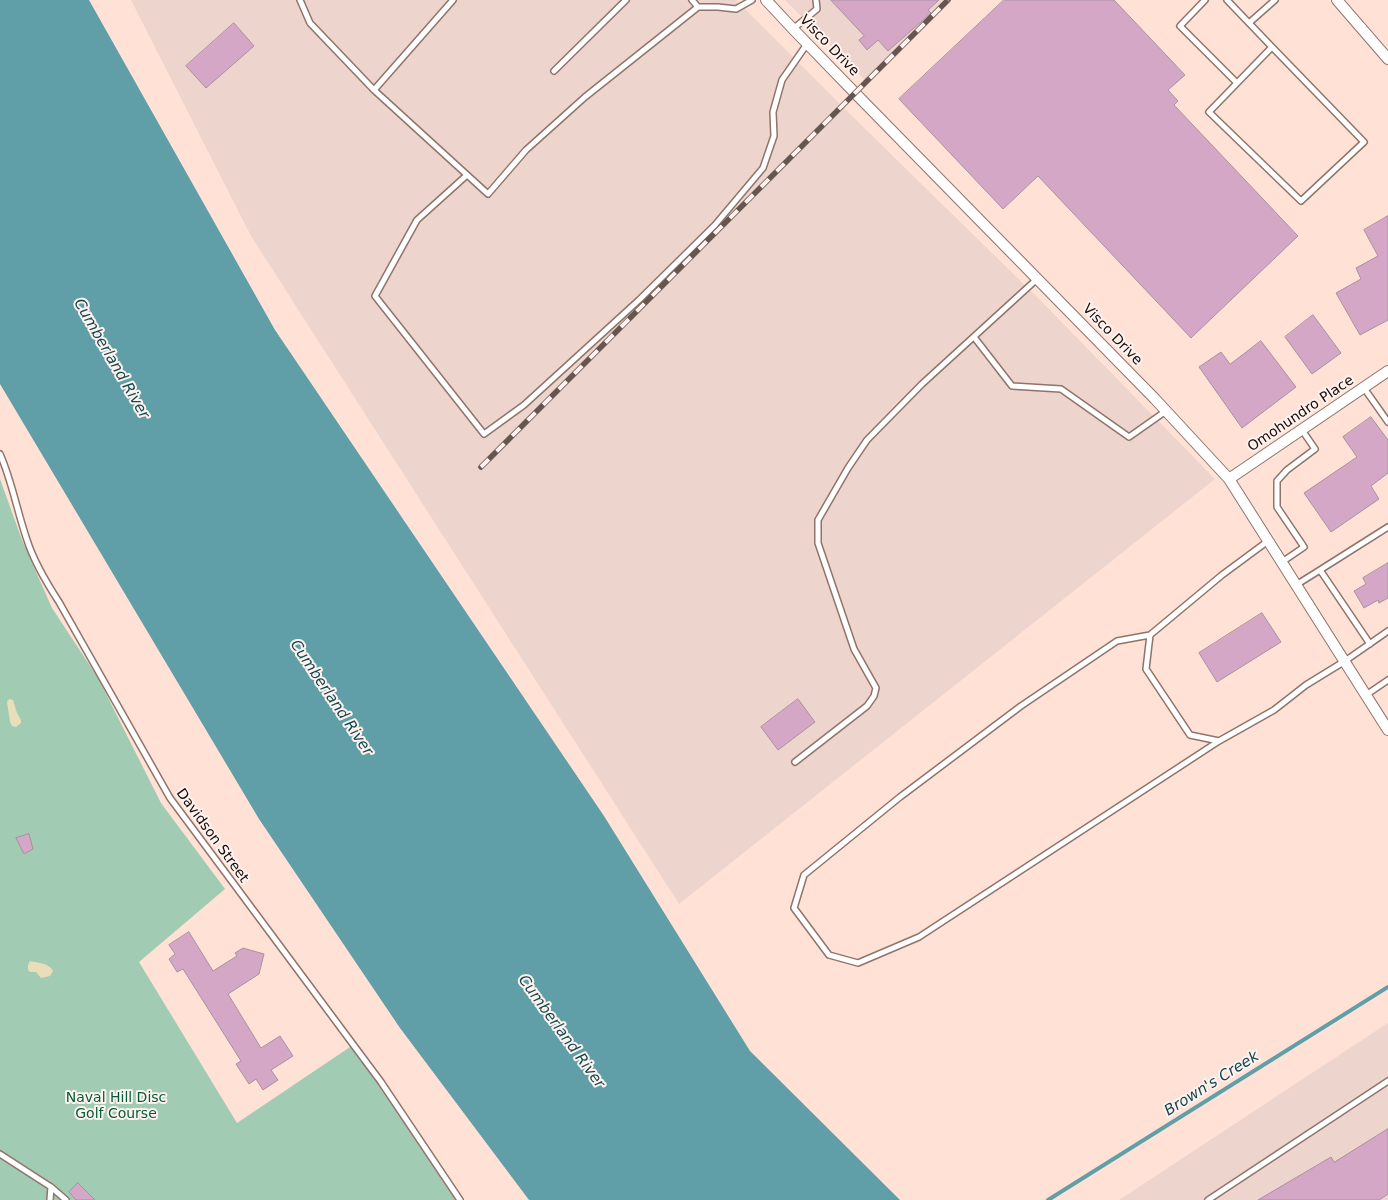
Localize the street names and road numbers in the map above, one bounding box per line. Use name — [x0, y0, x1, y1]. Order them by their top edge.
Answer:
street label: Visco Drive — [796, 12, 862, 80]
street label: Visco Drive — [1079, 301, 1145, 369]
street label: Omohundro Place — [1245, 372, 1357, 456]
street label: Davidson Street — [172, 786, 252, 886]

